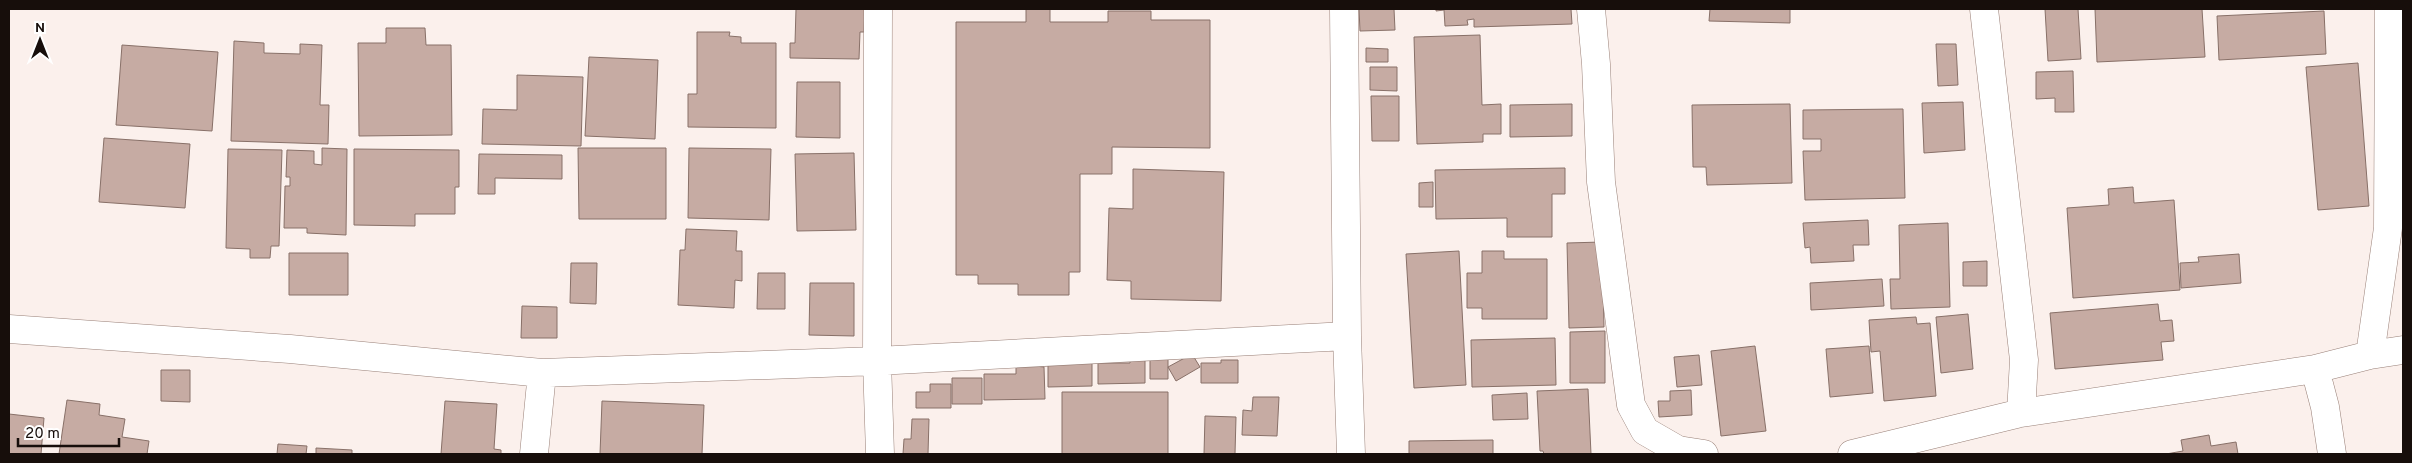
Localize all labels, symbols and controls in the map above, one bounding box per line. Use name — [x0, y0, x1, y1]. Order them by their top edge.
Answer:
north arrow — [15, 15, 65, 65]
text: N — [35, 20, 45, 37]
scale bar — [18, 416, 119, 448]
text: 20 m — [25, 425, 60, 444]

